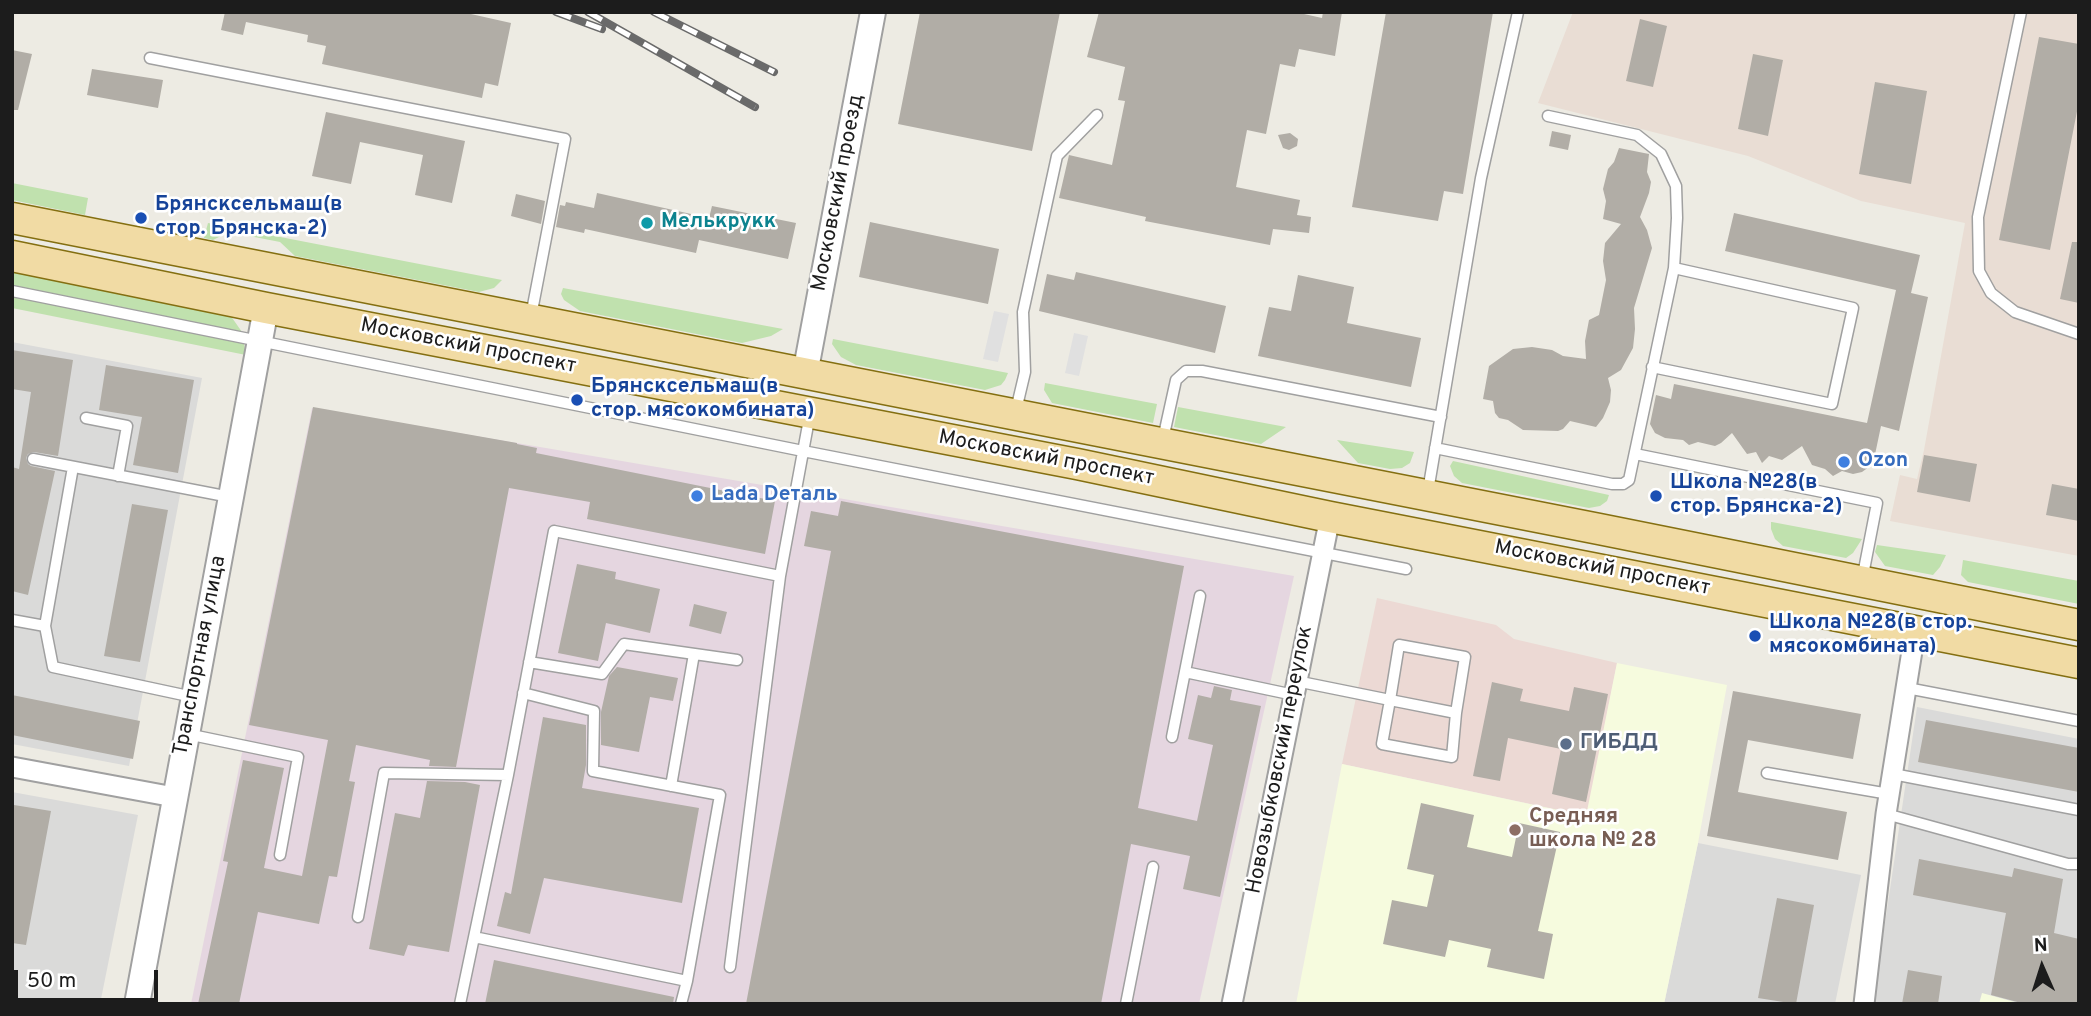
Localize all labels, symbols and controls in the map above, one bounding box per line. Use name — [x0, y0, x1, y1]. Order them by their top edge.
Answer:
street label: Московский проезд — [808, 92, 870, 294]
place label: Брянсксельмаш(в стор. Брянска-2) — [155, 193, 342, 243]
marker: Брянсксельмаш(в стор. Брянска-2) — [133, 210, 149, 226]
place label: Мелькрукк — [661, 210, 776, 236]
marker: Мелькрукк — [639, 215, 655, 231]
street label: Московский проспект — [358, 314, 578, 380]
place label: Брянсксельмаш(в стор. мясокомбината) — [591, 375, 815, 425]
marker: Брянсксельмаш(в стор. мясокомбината) — [569, 392, 585, 408]
street label: Московский проспект — [936, 426, 1156, 492]
place label: Ozon — [1858, 449, 1908, 475]
marker: Ozon — [1836, 454, 1852, 470]
place label: Школа №28(в стор. Брянска-2) — [1670, 471, 1843, 521]
place label: Lada Dеталь — [711, 483, 838, 509]
marker: Lada Dеталь — [689, 488, 705, 504]
marker: Школа №28(в стор. Брянска-2) — [1648, 488, 1664, 504]
street label: Московский проспект — [1492, 536, 1712, 602]
street label: Транспортная улица — [169, 554, 233, 758]
place label: Школа №28(в стор. мясокомбината) — [1769, 611, 1972, 661]
street label: Новозыбковский переулок — [1243, 624, 1319, 896]
marker: Школа №28(в стор. мясокомбината) — [1747, 628, 1763, 644]
place label: ГИБДД — [1580, 731, 1658, 757]
marker: ГИБДД — [1558, 736, 1574, 752]
place label: Средняя школа № 28 — [1529, 805, 1657, 855]
marker: Средняя школа № 28 — [1507, 822, 1523, 838]
north arrow — [2007, 932, 2077, 1002]
text: N — [2033, 934, 2048, 958]
scale bar — [18, 956, 161, 1000]
text: 50 m — [27, 968, 76, 995]

